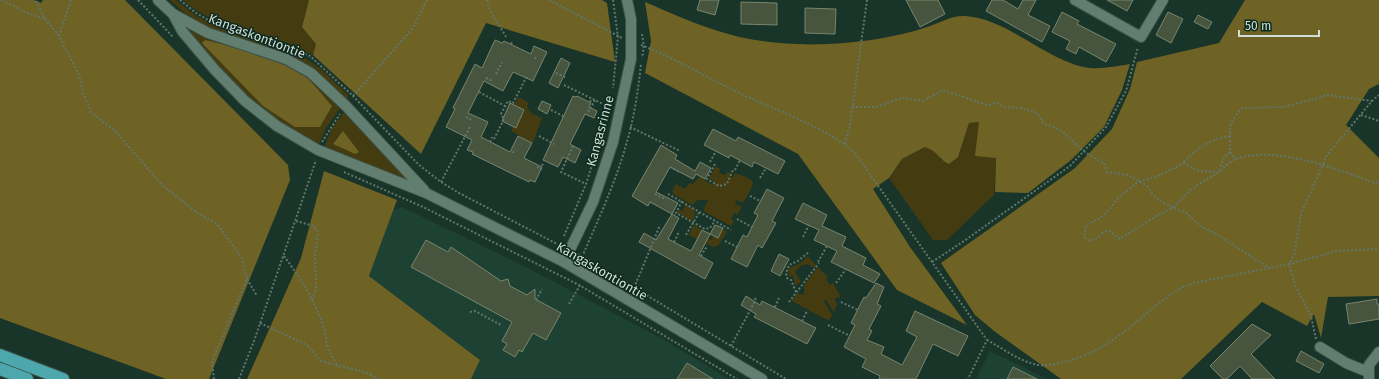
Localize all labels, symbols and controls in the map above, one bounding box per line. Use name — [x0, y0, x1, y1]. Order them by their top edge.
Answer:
street label: Kangaskontiontie — [206, 11, 308, 61]
scale bar — [1239, 12, 1319, 38]
text: 50 m — [1245, 19, 1271, 33]
street label: Kangasrinne — [583, 94, 617, 168]
street label: Kangaskontiontie — [554, 239, 650, 303]

